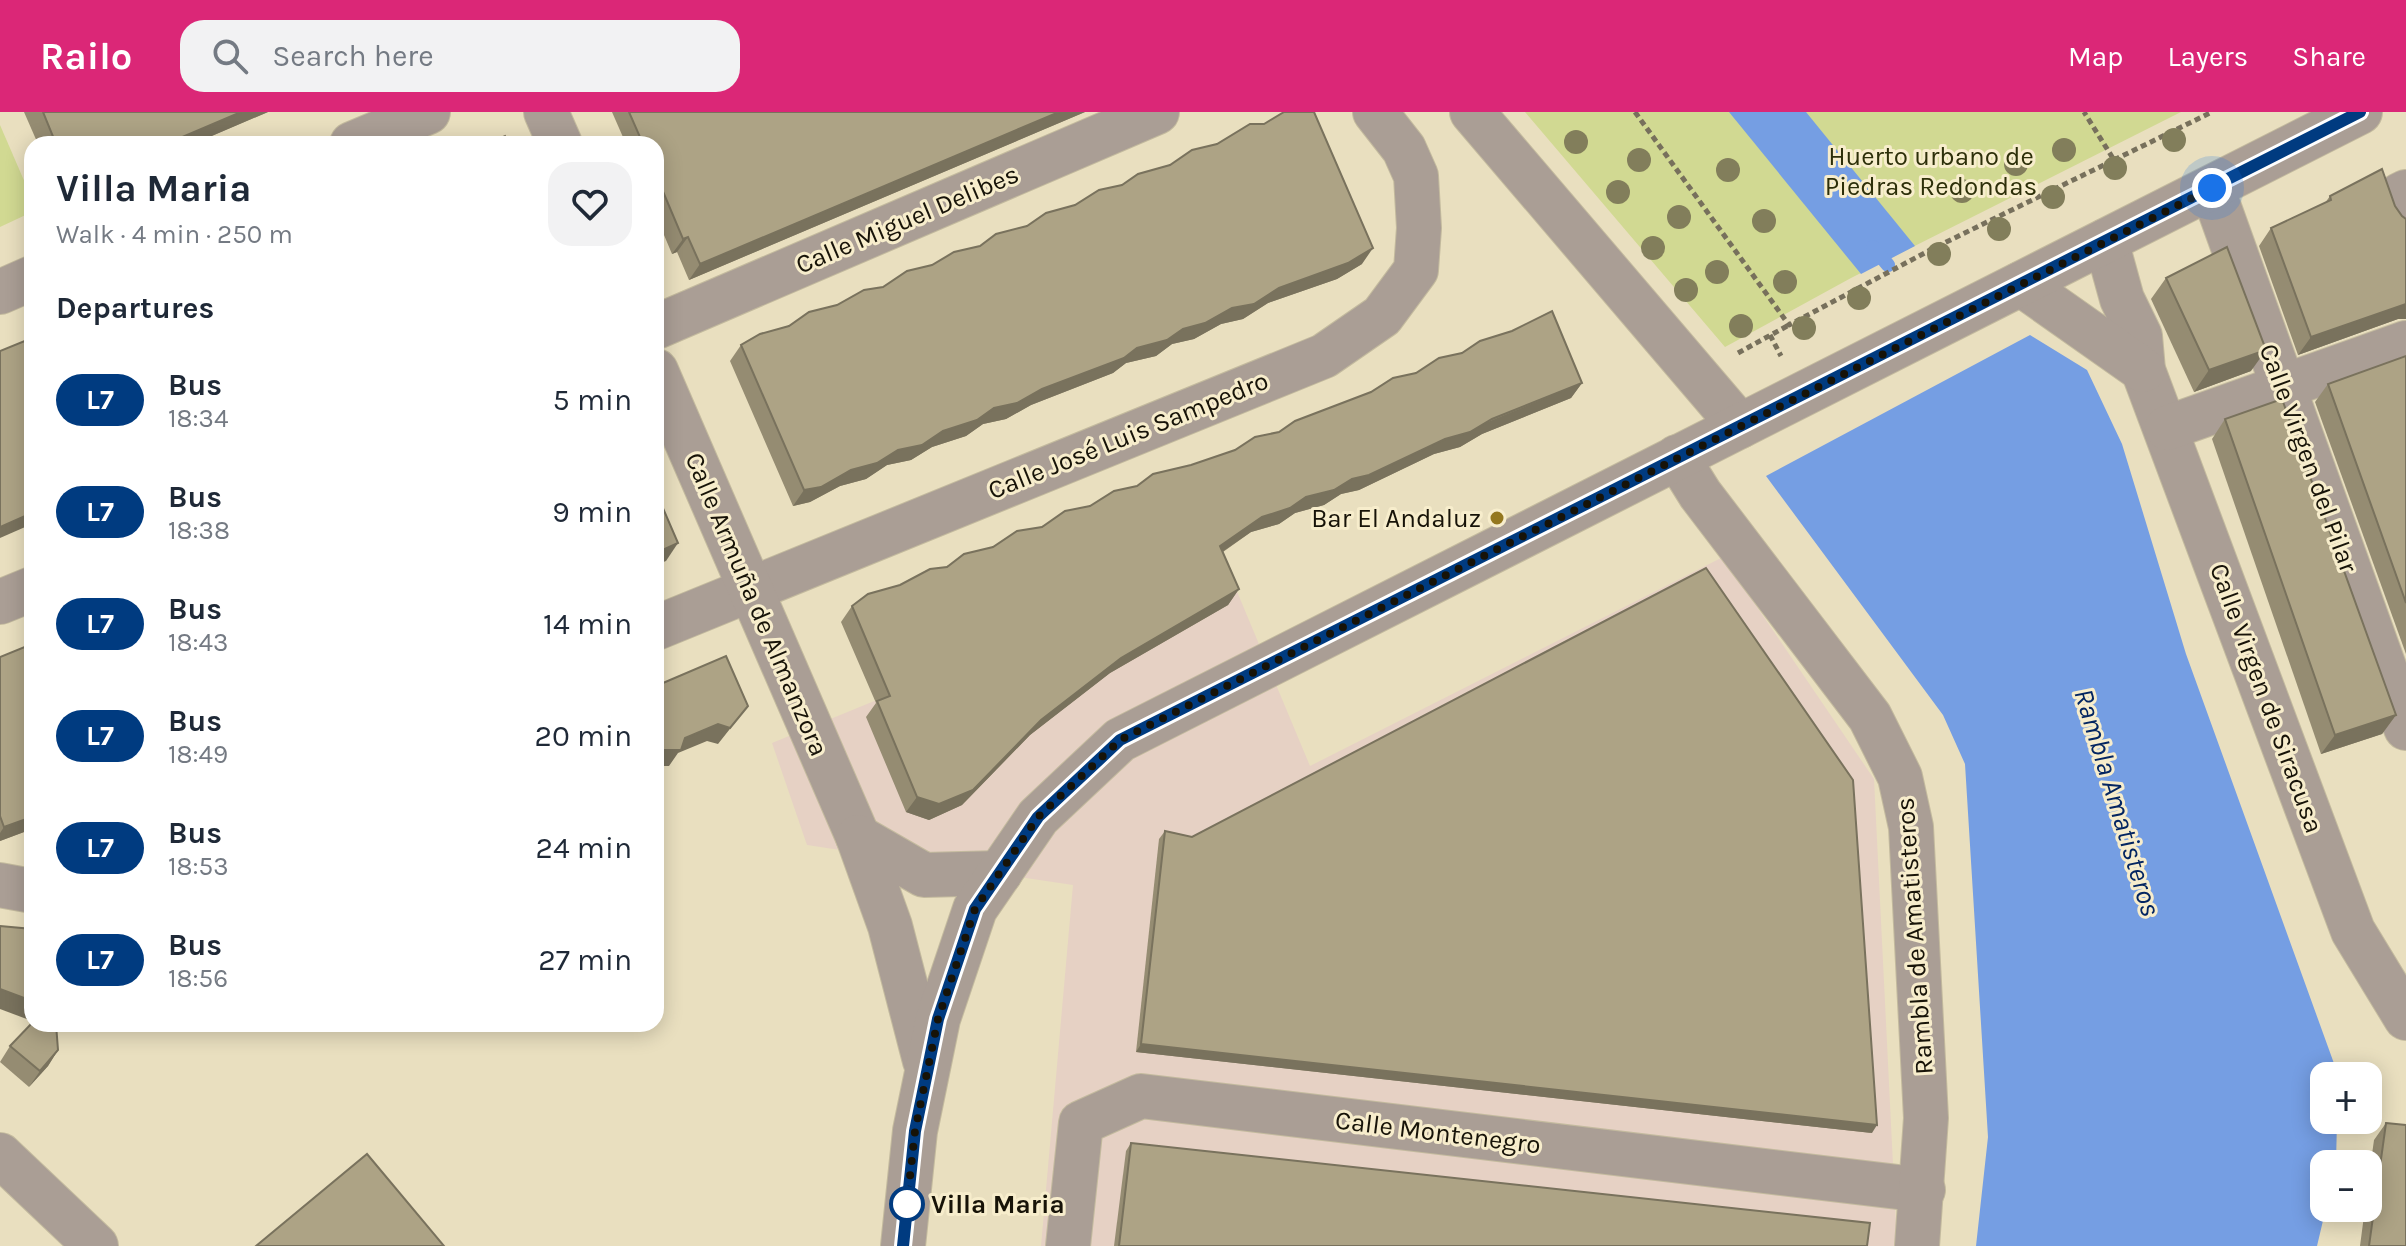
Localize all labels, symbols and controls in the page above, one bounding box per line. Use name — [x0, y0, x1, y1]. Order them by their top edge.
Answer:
search box — [180, 20, 740, 92]
text: Railo — [40, 34, 132, 79]
icon: search — [208, 34, 252, 78]
text: Search here — [272, 38, 434, 74]
text: Map — [2068, 40, 2123, 73]
text: Layers — [2167, 40, 2248, 73]
text: Share — [2292, 40, 2366, 73]
park label: Huerto urbano de Piedras Redondas — [1825, 141, 2037, 202]
street label: Calle Miguel Delibes — [791, 158, 1023, 280]
button: heart — [548, 162, 632, 246]
text: Villa Maria — [56, 166, 251, 211]
your location — [2192, 168, 2232, 208]
text: Walk · 4 min · 250 m — [56, 219, 293, 250]
text: Departures — [56, 290, 214, 326]
street label: Calle Virgen del Pilar — [2253, 340, 2365, 577]
street label: Calle José Luis Sampedro — [983, 365, 1273, 506]
text: Bus — [168, 367, 222, 403]
text: 5 min — [553, 382, 632, 418]
text: L7 — [86, 383, 114, 416]
text: 18:34 — [168, 403, 228, 434]
street label: Calle Armuña de Almanzora — [678, 448, 835, 761]
text: Bus — [168, 479, 222, 515]
text: 9 min — [552, 494, 632, 530]
text: L7 — [86, 495, 114, 528]
place label: Bar El Andaluz — [1311, 503, 1481, 534]
marker: Bar El Andaluz — [1488, 509, 1506, 527]
text: 18:38 — [168, 515, 230, 546]
street label: Calle Virgen de Siracusa — [2203, 559, 2330, 837]
text: Bus — [168, 591, 222, 627]
text: 14 min — [543, 606, 632, 642]
text: L7 — [86, 607, 114, 640]
text: 18:43 — [168, 627, 228, 658]
water label: Rambla Amatisteros — [2067, 684, 2168, 920]
text: Bus — [168, 703, 222, 739]
text: 20 min — [535, 718, 632, 754]
text: L7 — [86, 719, 114, 752]
text: 18:49 — [168, 739, 228, 770]
street label: Rambla de Amatisteros — [1889, 796, 1940, 1076]
text: Bus — [168, 815, 222, 851]
text: 24 min — [536, 830, 632, 866]
text: L7 — [86, 831, 114, 864]
text: 18:53 — [168, 851, 229, 882]
text: Bus — [168, 927, 222, 963]
text: 27 min — [538, 942, 632, 978]
text: L7 — [86, 943, 114, 976]
text: 18:56 — [168, 963, 228, 994]
map controls — [2310, 1062, 2382, 1222]
button: + — [2310, 1062, 2382, 1134]
street label: Calle Montenegro — [1333, 1105, 1542, 1160]
button: − — [2310, 1150, 2382, 1222]
marker: Villa Maria — [890, 1187, 924, 1221]
place label: Villa Maria — [931, 1189, 1065, 1220]

